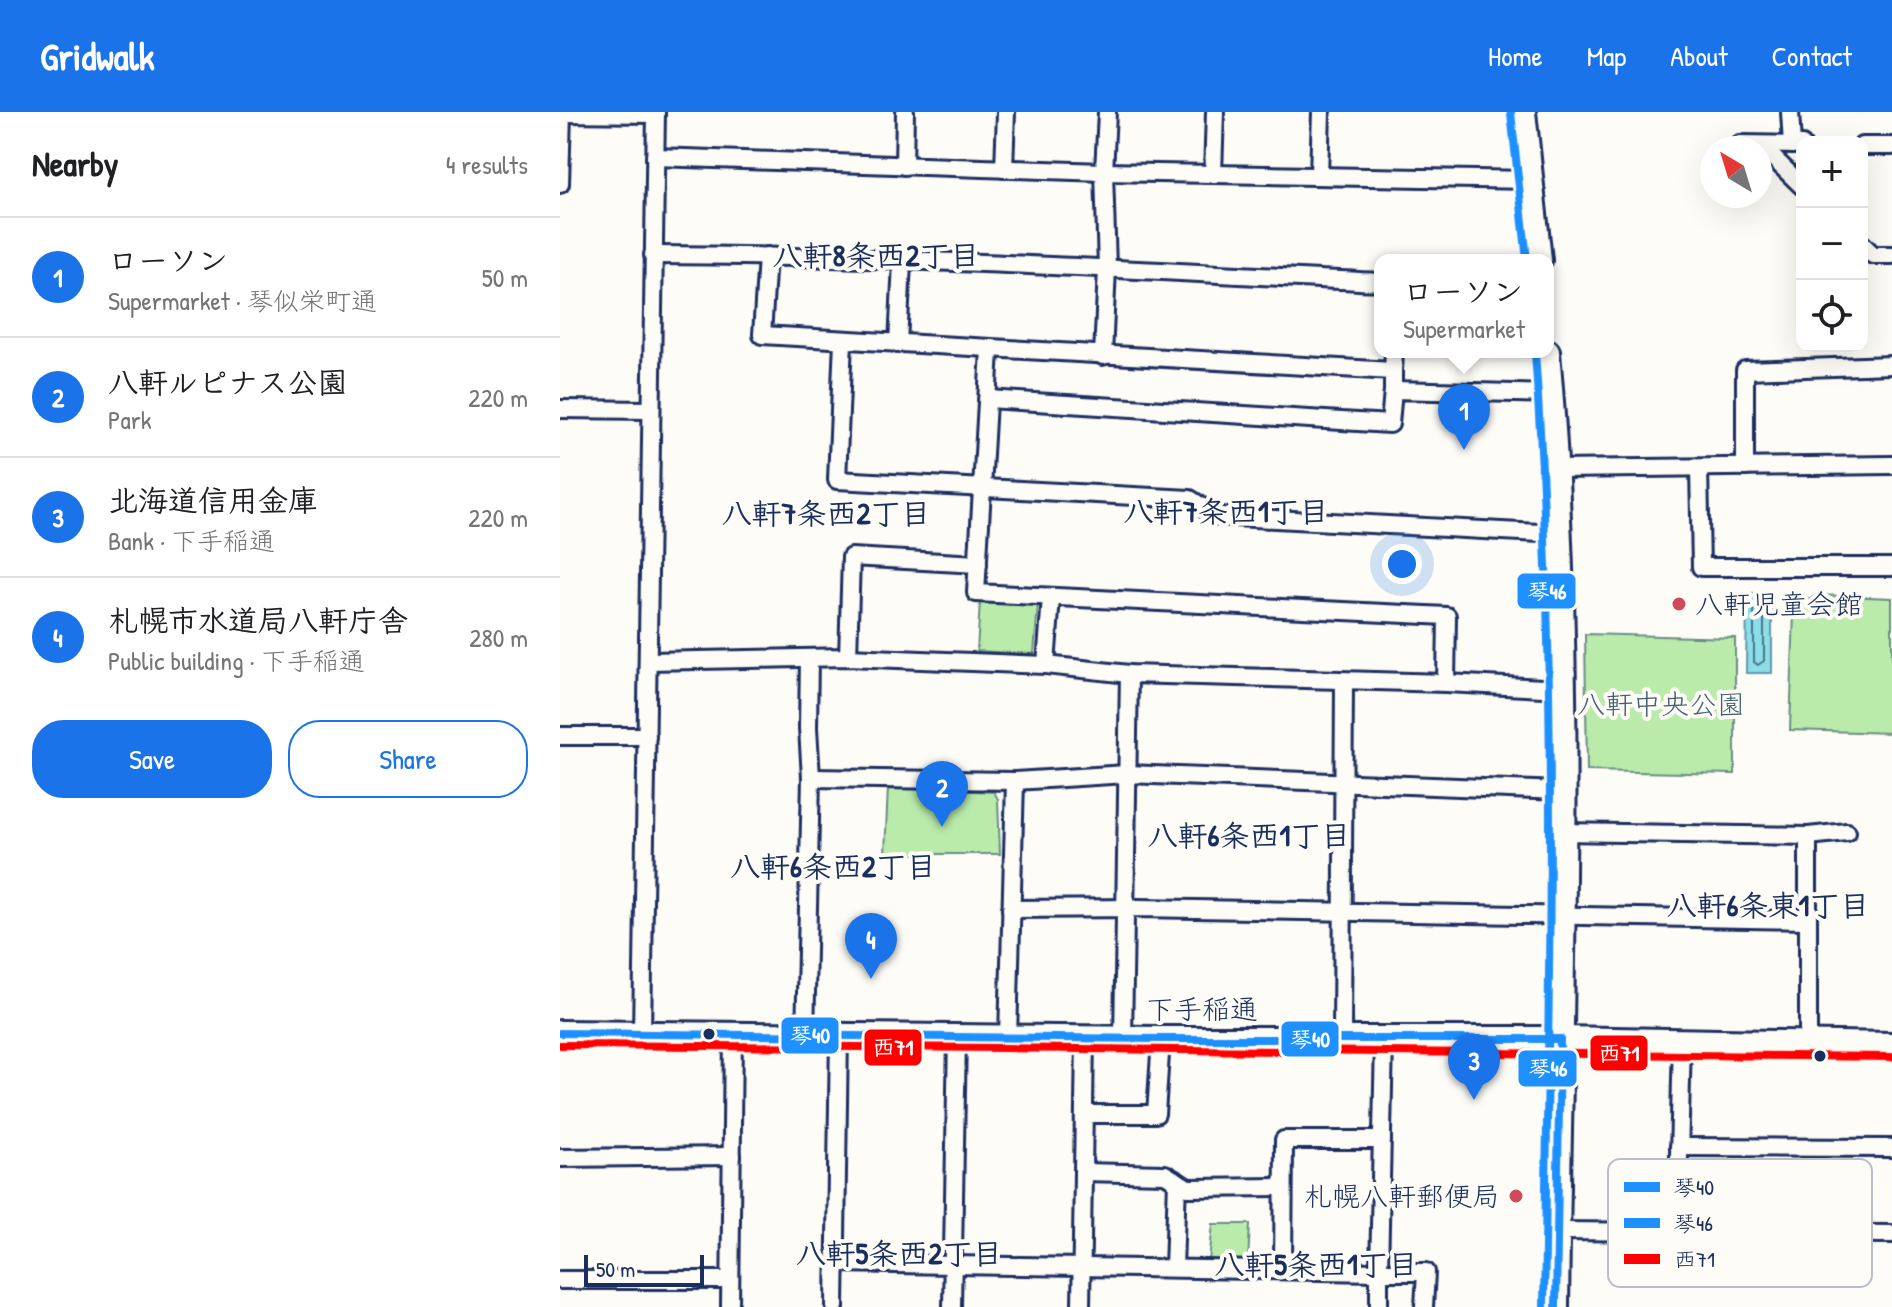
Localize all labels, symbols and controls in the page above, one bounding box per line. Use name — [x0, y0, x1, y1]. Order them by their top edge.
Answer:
text: Gridwalk — [40, 30, 155, 82]
text: Home — [1488, 37, 1543, 75]
text: Map — [1587, 37, 1626, 75]
text: About — [1670, 37, 1728, 75]
text: Contact — [1772, 37, 1852, 75]
north arrow — [1700, 136, 1772, 208]
map controls — [1796, 136, 1868, 352]
button: + — [1796, 136, 1868, 208]
text: Nearby — [32, 141, 118, 187]
text: 4 results — [446, 147, 528, 182]
button: − — [1796, 208, 1868, 280]
district label: 八軒8条西2丁目 — [772, 235, 980, 275]
text: ローソン — [108, 240, 228, 280]
popup — [1374, 254, 1554, 358]
text: 1 — [53, 260, 63, 295]
text: 50 m — [482, 260, 528, 295]
text: ローソン — [1403, 271, 1523, 311]
button: locate — [1796, 280, 1868, 352]
text: Supermarket · 琴似栄町通 — [108, 283, 377, 318]
text: Supermarket — [1403, 311, 1525, 346]
text: 八軒ルピナス公園 — [108, 362, 347, 402]
text: 2 — [52, 380, 64, 415]
text: 220 m — [468, 380, 528, 415]
pin: 1 — [1438, 384, 1490, 450]
text: Park — [108, 402, 152, 437]
text: 北海道信用金庫 — [108, 480, 318, 520]
district label: 八軒7条西1丁目 — [1123, 491, 1329, 531]
district label: 八軒7条西2丁目 — [722, 493, 930, 533]
text: 3 — [52, 500, 64, 535]
text: 220 m — [468, 500, 528, 535]
text: Bank · 下手稲通 — [108, 523, 275, 558]
your location — [1382, 544, 1422, 584]
line badge: 琴46 — [1516, 572, 1577, 610]
text: 琴46 — [1527, 576, 1567, 606]
place label: 八軒児童会館 — [1695, 585, 1863, 623]
marker: 八軒児童会館 — [1670, 595, 1688, 613]
text: 札幌市水道局八軒庁舎 — [108, 600, 408, 640]
text: 4 — [53, 620, 63, 655]
text: 280 m — [469, 620, 528, 655]
text: Public building · 下手稲通 — [108, 643, 365, 678]
park label: 八軒中央公園 — [1577, 685, 1745, 723]
button: Save — [32, 720, 272, 798]
button: Share — [288, 720, 528, 798]
pin: 2 — [916, 761, 968, 827]
district label: 八軒6条西1丁目 — [1148, 815, 1350, 855]
district label: 八軒6条西2丁目 — [730, 846, 936, 886]
district label: 八軒6条東1丁目 — [1667, 885, 1869, 925]
pin: 4 — [845, 913, 897, 979]
street label: 下手稲通 — [1146, 990, 1258, 1028]
line badge: 琴40 — [780, 1016, 840, 1055]
text: 琴40 — [790, 1020, 830, 1050]
line badge: 琴40 — [1280, 1020, 1340, 1058]
text: 琴40 — [1290, 1024, 1330, 1054]
unlabelled marker — [701, 1026, 717, 1042]
line badge: 西71 — [863, 1028, 923, 1067]
text: 西71 — [873, 1032, 913, 1062]
pin: 3 — [1448, 1034, 1500, 1100]
line badge: 西71 — [1589, 1034, 1649, 1072]
text: 西71 — [1599, 1038, 1639, 1068]
unlabelled marker — [1812, 1048, 1828, 1064]
line badge: 琴46 — [1517, 1049, 1578, 1088]
text: 琴46 — [1528, 1053, 1568, 1083]
legend — [1608, 1159, 1872, 1287]
text: 琴40 — [1674, 1172, 1714, 1202]
place label: 札幌八軒郵便局 — [1304, 1177, 1500, 1215]
marker: 札幌八軒郵便局 — [1507, 1187, 1525, 1205]
text: 琴46 — [1674, 1208, 1713, 1238]
district label: 八軒5条西2丁目 — [796, 1233, 1002, 1273]
district label: 八軒5条西1丁目 — [1214, 1244, 1418, 1284]
text: 西71 — [1674, 1244, 1715, 1274]
scale bar — [584, 1251, 704, 1287]
text: 50 m — [596, 1254, 635, 1284]

